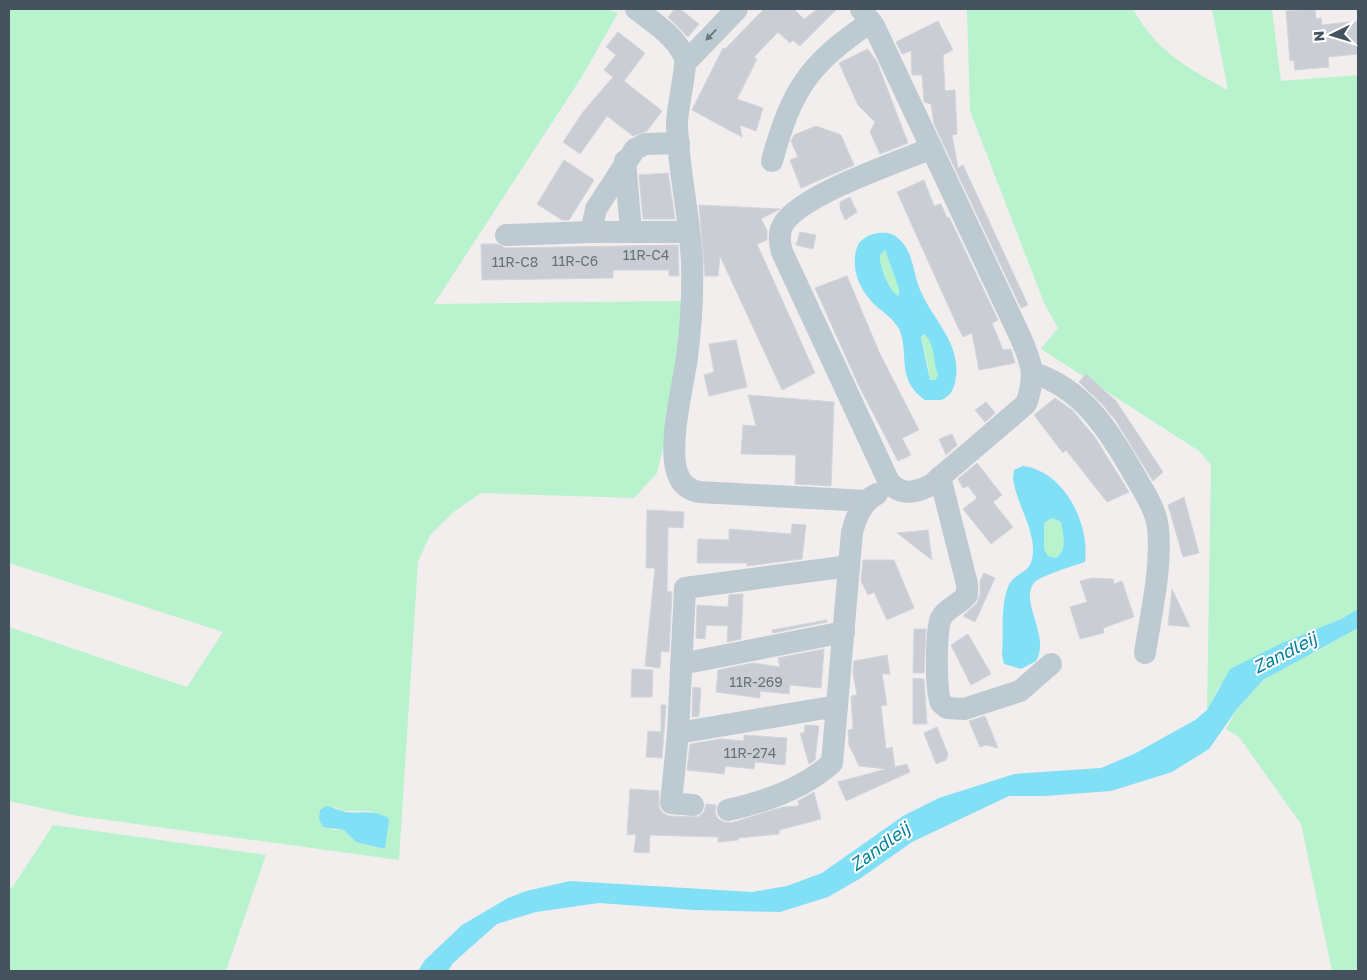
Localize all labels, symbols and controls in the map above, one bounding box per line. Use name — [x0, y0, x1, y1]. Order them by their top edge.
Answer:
north arrow — [1307, 10, 1357, 60]
one-way arrow — [705, 29, 717, 41]
text: N — [1310, 30, 1327, 42]
house number: 11R-C4 — [623, 246, 669, 263]
house number: 11R-C6 — [552, 252, 598, 269]
house number: 11R-C8 — [492, 253, 538, 270]
water label: Zandleij — [1249, 626, 1322, 678]
house number: 11R-269 — [729, 673, 783, 690]
house number: 11R-274 — [724, 744, 776, 761]
water label: Zandleij — [845, 816, 915, 875]

